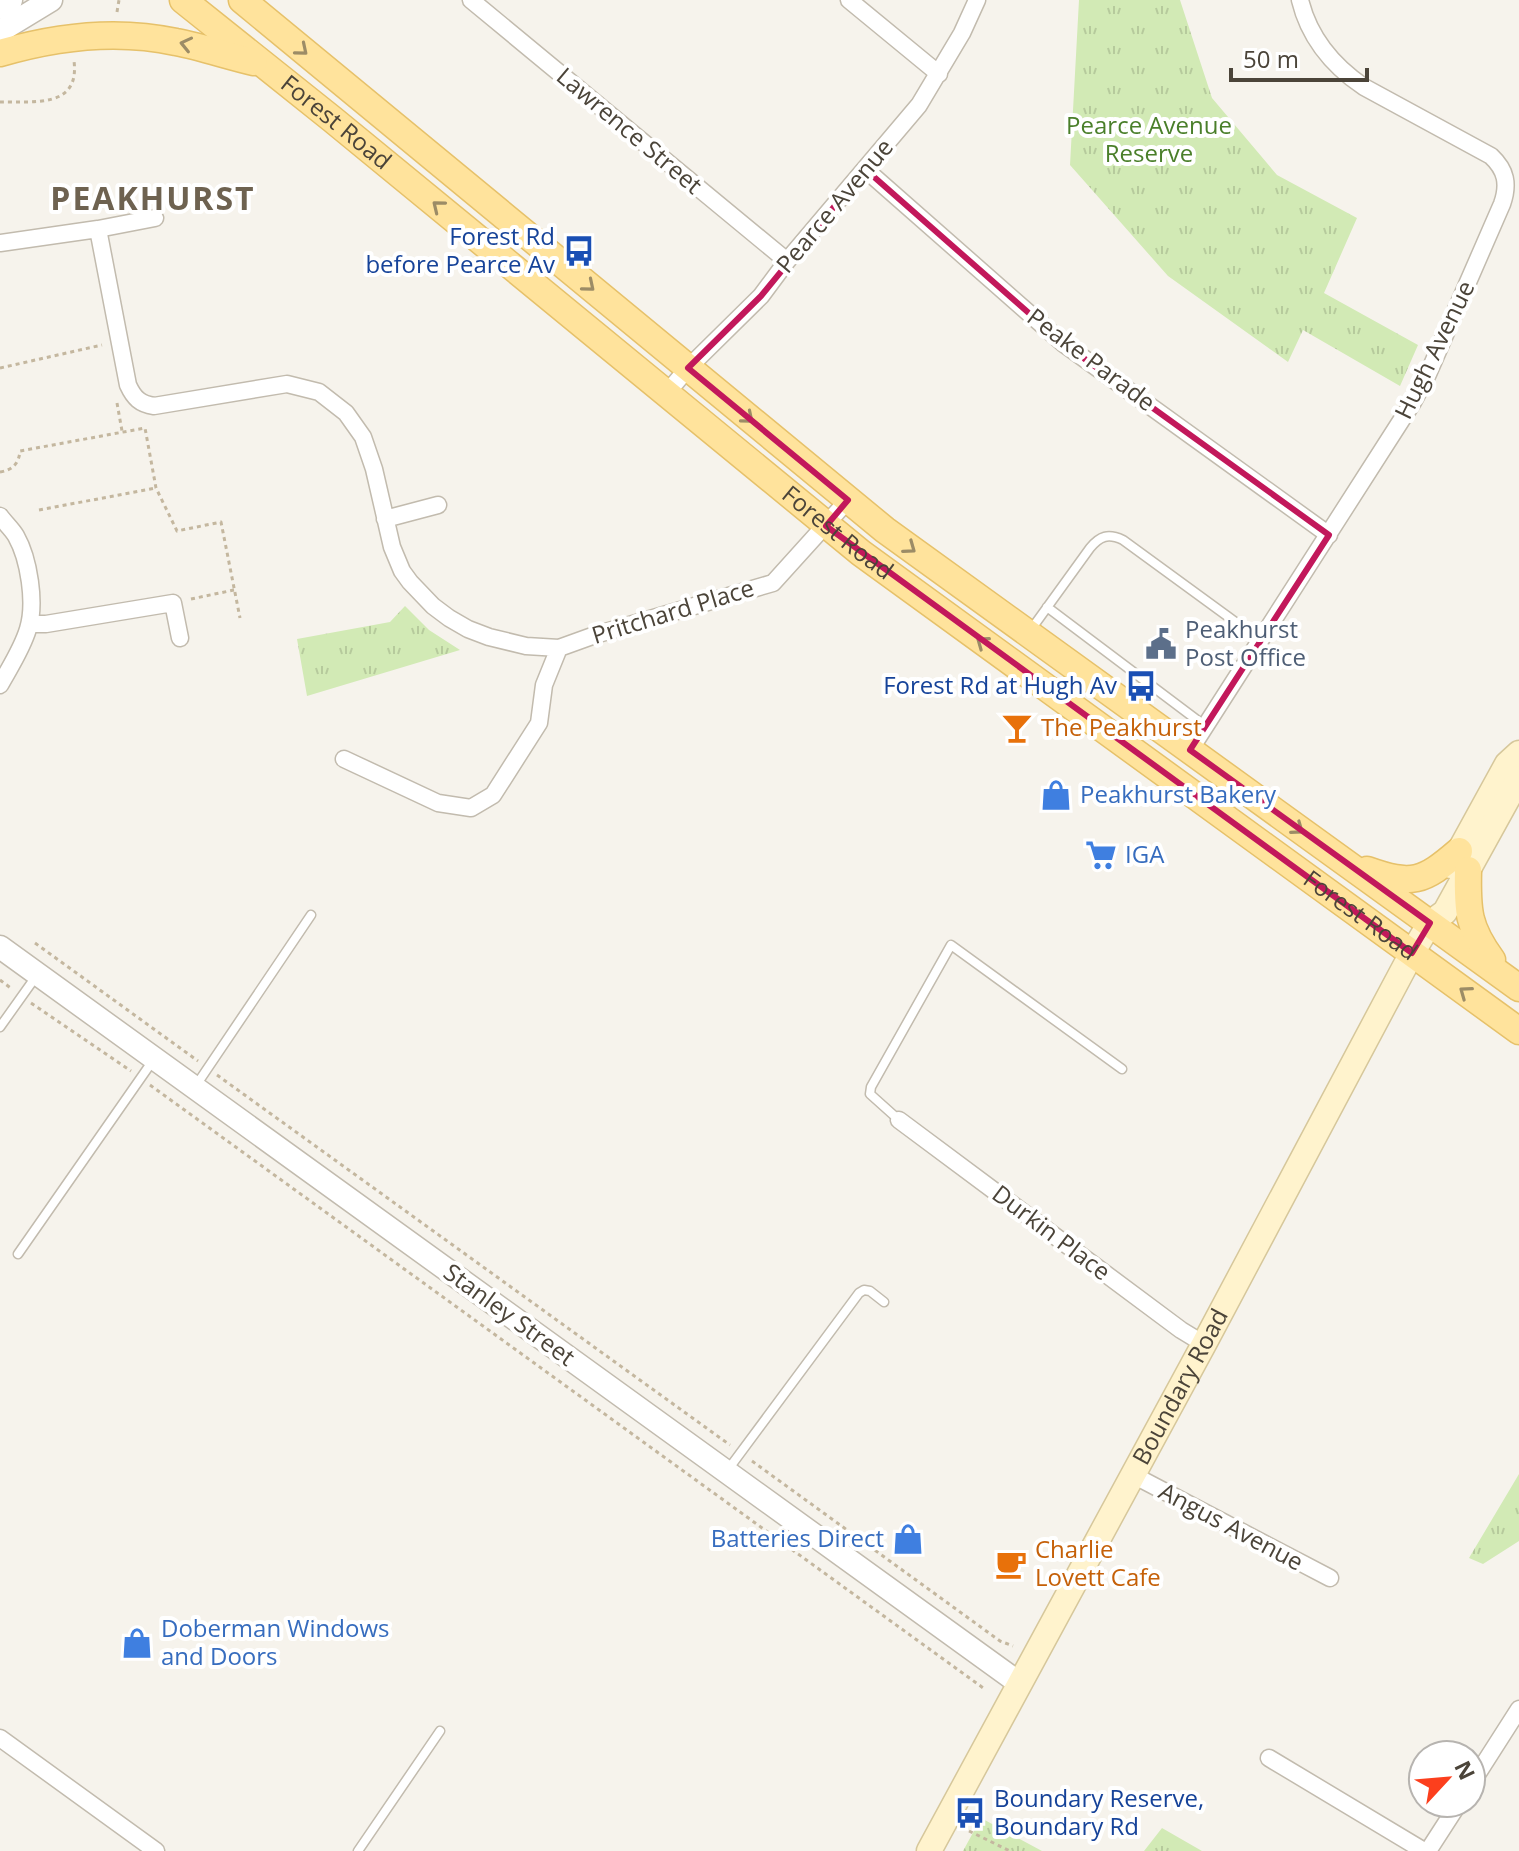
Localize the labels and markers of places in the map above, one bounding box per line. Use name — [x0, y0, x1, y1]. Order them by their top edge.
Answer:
place label: Forest Rd before Pearce Av — [365, 219, 555, 280]
bus stop icon: Forest Rd before Pearce Av — [562, 234, 596, 268]
place label: Peakhurst Post Office — [1185, 612, 1306, 673]
public building icon: Peakhurst Post Office — [1144, 627, 1178, 661]
place label: Forest Rd at Hugh Av — [883, 668, 1117, 701]
bus stop icon: Forest Rd at Hugh Av — [1124, 669, 1158, 703]
place label: The Peakhurst — [1041, 710, 1202, 743]
bar icon: The Peakhurst — [1000, 711, 1034, 745]
place label: Peakhurst Bakery — [1080, 777, 1277, 810]
shop icon: Peakhurst Bakery — [1039, 778, 1073, 812]
place label: IGA — [1125, 837, 1165, 870]
supermarket icon: IGA — [1084, 838, 1118, 872]
place label: Batteries Direct — [711, 1521, 884, 1554]
shop icon: Batteries Direct — [891, 1522, 925, 1556]
place label: Charlie Lovett Cafe — [1035, 1532, 1161, 1593]
cafe icon: Charlie Lovett Cafe — [994, 1547, 1028, 1581]
place label: Doberman Windows and Doors — [161, 1611, 389, 1672]
shop icon: Doberman Windows and Doors — [120, 1626, 154, 1660]
place label: Boundary Reserve, Boundary Rd — [994, 1781, 1204, 1842]
bus stop icon: Boundary Reserve, Boundary Rd — [953, 1796, 987, 1830]

